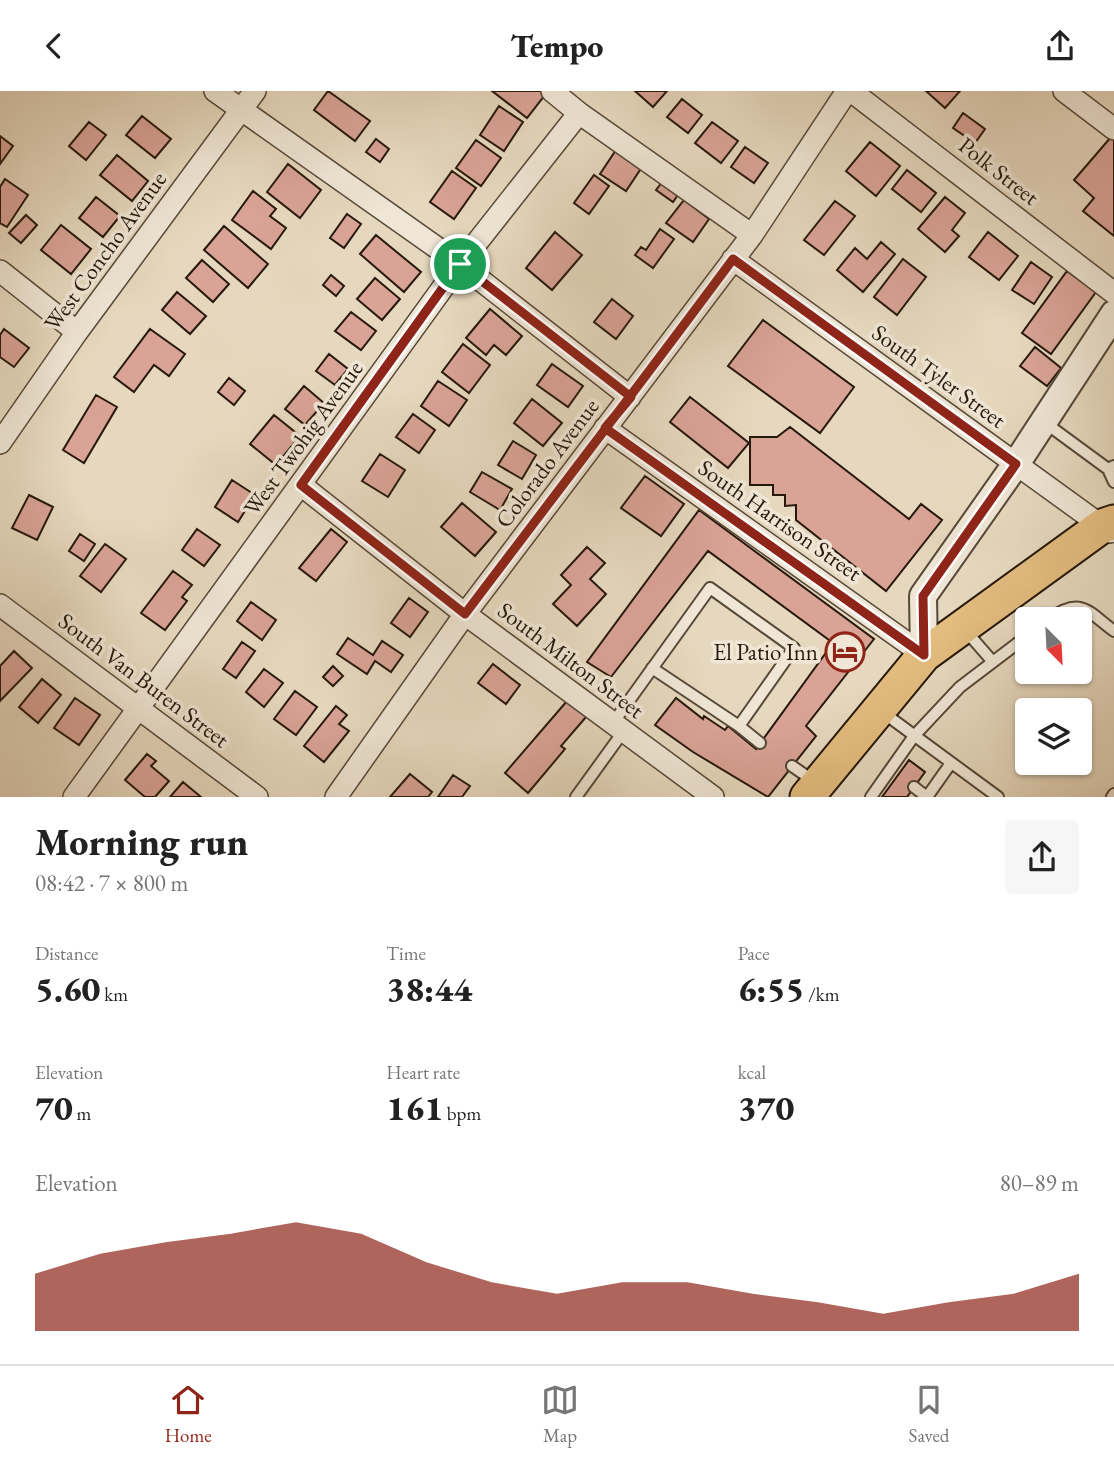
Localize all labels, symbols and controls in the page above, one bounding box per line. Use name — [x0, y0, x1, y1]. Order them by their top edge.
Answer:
text: Tempo — [511, 25, 603, 67]
icon: back — [35, 27, 73, 65]
icon: share — [1041, 27, 1079, 65]
street label: Polk Street — [953, 130, 1046, 212]
street label: West Concho Avenue — [37, 165, 173, 337]
pin — [430, 234, 490, 294]
icon: arrive — [441, 245, 479, 283]
street label: South Tyler Street — [866, 317, 1013, 435]
street label: West Twohig Avenue — [237, 355, 369, 521]
street label: Colorado Avenue — [488, 392, 606, 534]
street label: South Harrison Street — [692, 452, 868, 588]
street label: South Milton Street — [492, 595, 651, 725]
street label: South Van Buren Street — [53, 606, 236, 755]
north arrow — [1015, 607, 1092, 684]
map controls — [1015, 607, 1092, 775]
hotel icon: El Patio Inn — [824, 631, 866, 673]
place label: El Patio Inn — [713, 637, 818, 667]
button: layers — [1015, 698, 1092, 775]
text: Morning run — [35, 817, 248, 866]
button: share — [1005, 820, 1079, 894]
text: 08:42 · 7 × 800 m — [35, 868, 188, 898]
text: Distance — [35, 941, 98, 966]
text: Time — [386, 941, 426, 966]
text: Pace — [738, 941, 770, 966]
text: 5.60 — [35, 966, 101, 1011]
text: 38:44 — [386, 966, 472, 1011]
text: 6:55 — [738, 966, 804, 1011]
text: km — [101, 982, 128, 1007]
text: /km — [804, 982, 840, 1007]
text: Elevation — [35, 1060, 103, 1085]
text: Heart rate — [386, 1060, 460, 1085]
text: kcal — [738, 1060, 766, 1085]
text: 70 — [35, 1085, 73, 1130]
text: 161 — [386, 1085, 443, 1130]
text: 370 — [738, 1085, 794, 1130]
text: m — [73, 1101, 91, 1126]
text: bpm — [443, 1101, 481, 1126]
text: Elevation — [35, 1168, 118, 1198]
text: 80–89 m — [1000, 1168, 1079, 1198]
tab: Home — [165, 1381, 212, 1448]
tab: Map — [541, 1381, 579, 1448]
tab: Saved — [909, 1381, 949, 1448]

